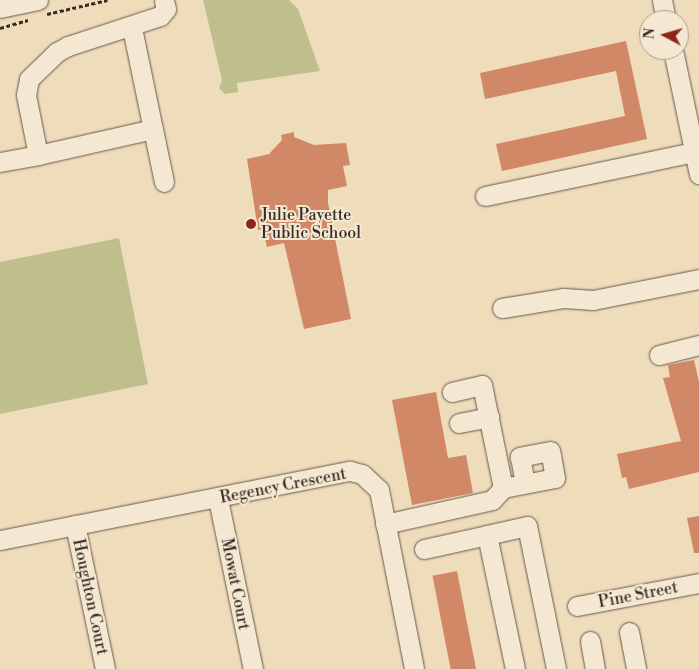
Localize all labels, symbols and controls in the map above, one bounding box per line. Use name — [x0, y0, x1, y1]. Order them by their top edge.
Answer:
north arrow — [639, 10, 689, 60]
text: N — [641, 27, 660, 40]
place label: Julie Payette Public School — [261, 205, 361, 243]
marker: Julie Payette Public School — [245, 218, 257, 230]
street label: Regency Crescent — [218, 464, 348, 508]
street label: Mowat Court — [217, 536, 253, 632]
street label: Houghton Court — [68, 537, 112, 657]
street label: Pine Street — [597, 578, 679, 612]

